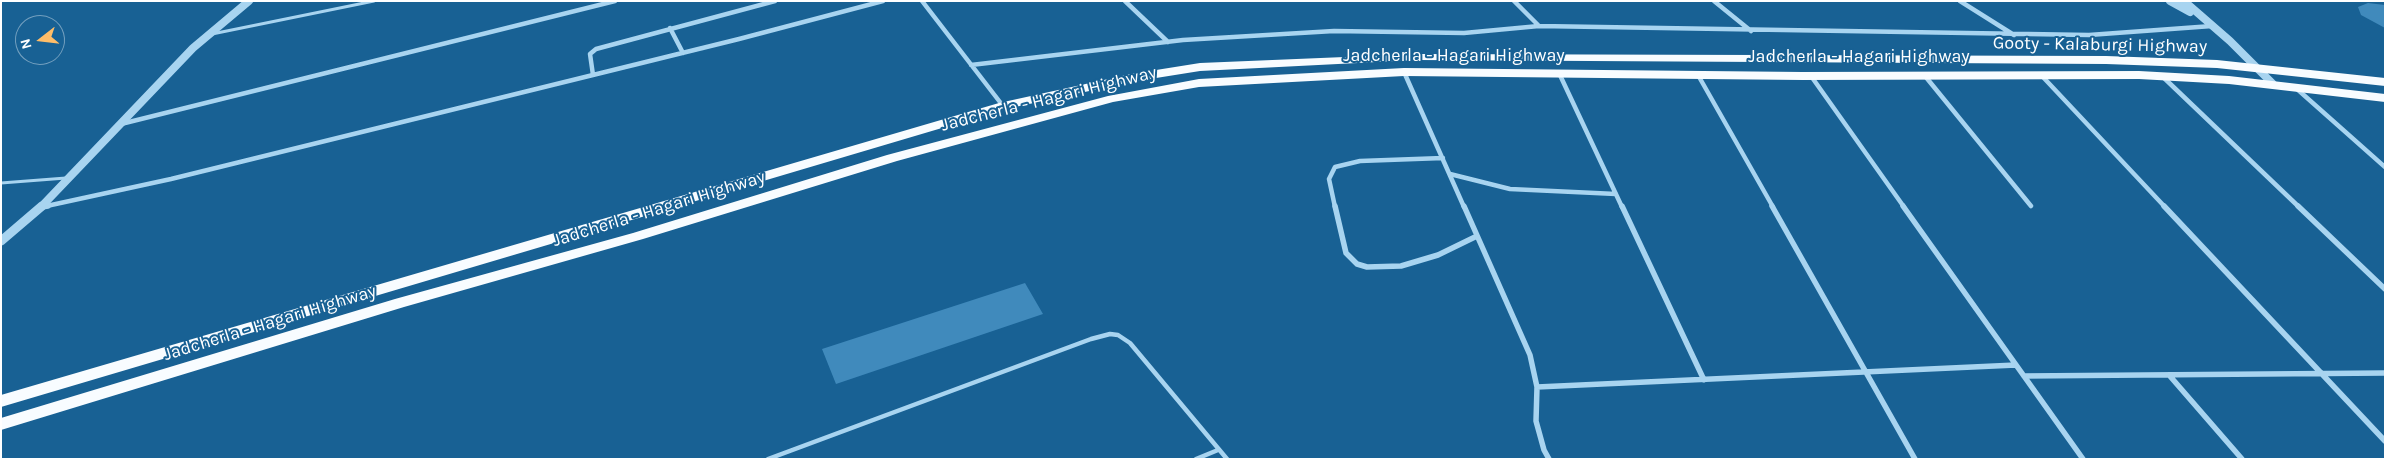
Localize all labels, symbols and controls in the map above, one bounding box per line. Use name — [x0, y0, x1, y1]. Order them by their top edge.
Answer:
north arrow — [15, 15, 65, 65]
street label: Gooty - Kalaburgi Highway — [1993, 32, 2207, 58]
text: N — [17, 37, 36, 51]
street label: Jadcherla - Hagari Highway — [1343, 45, 1565, 67]
street label: Jadcherla - Hagari Highway — [1748, 46, 1970, 68]
street label: Jadcherla - Hagari Highway — [939, 62, 1159, 136]
street label: Jadcherla - Hagari Highway — [550, 166, 768, 252]
street label: Jadcherla - Hagari Highway — [161, 280, 379, 366]

